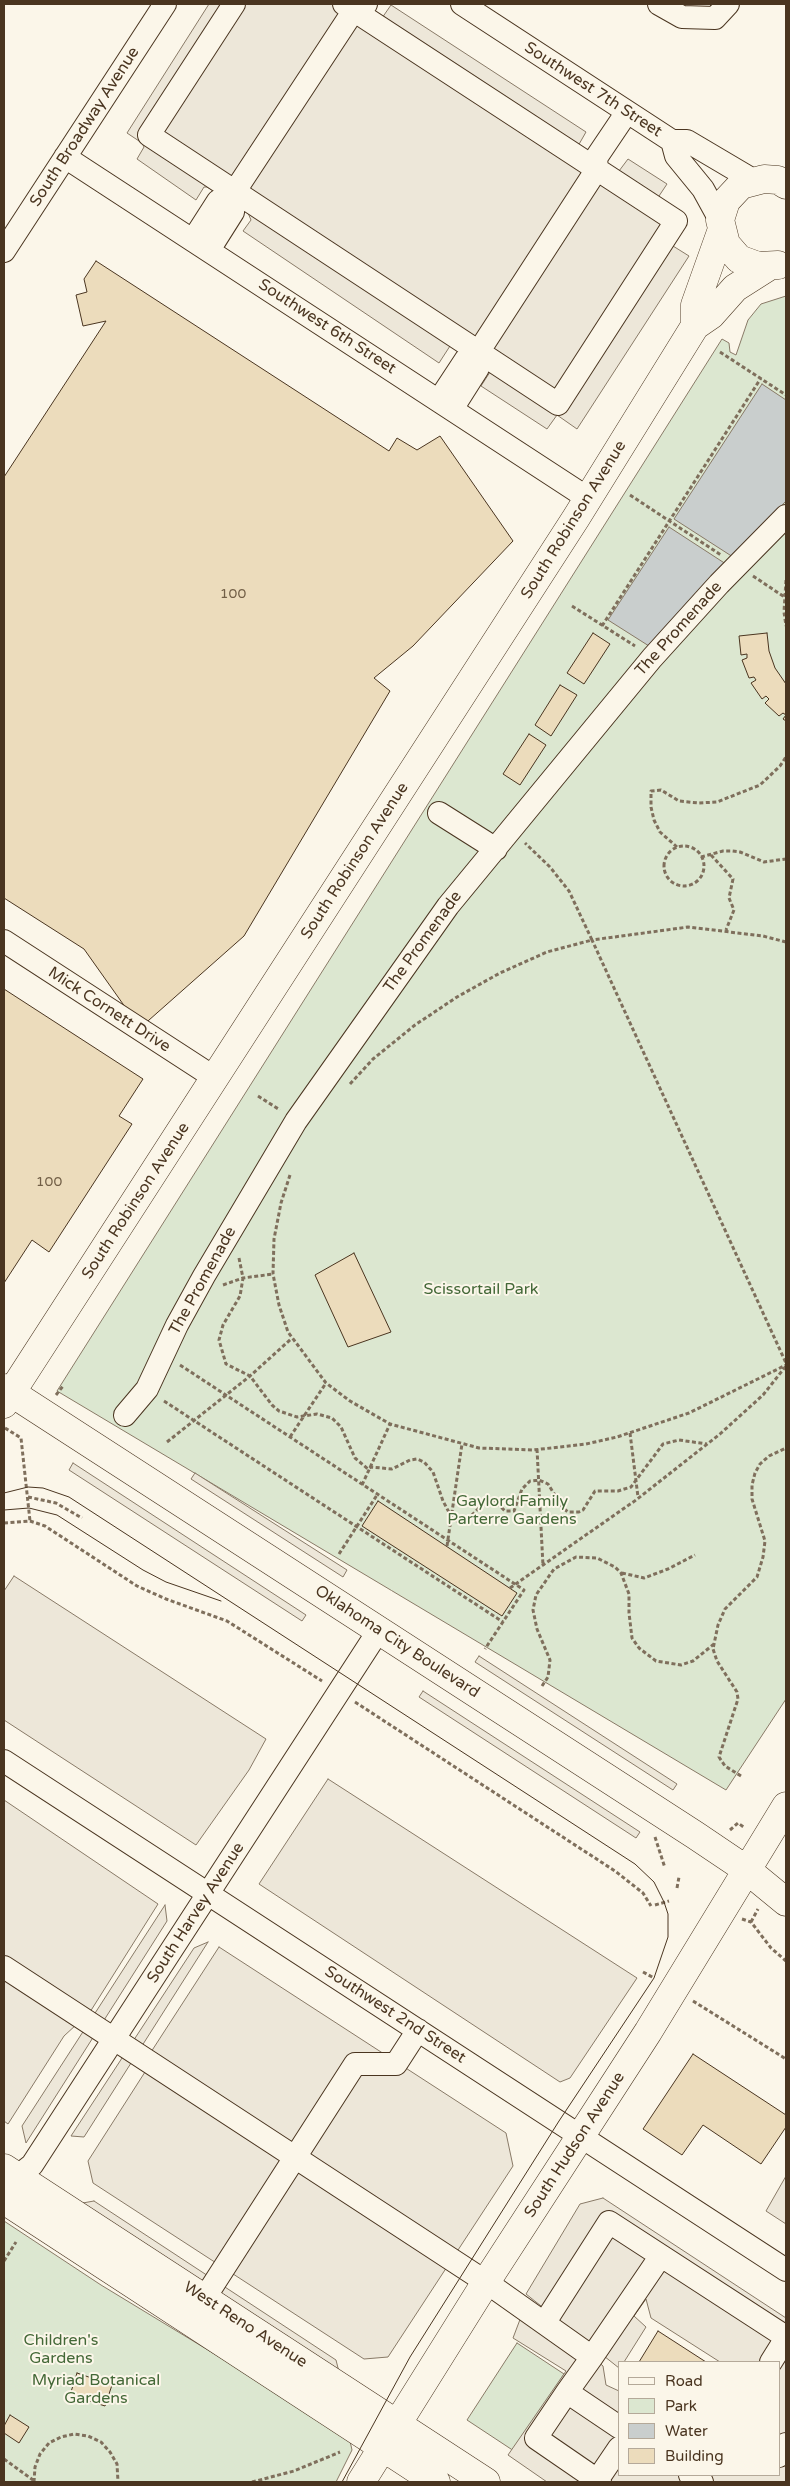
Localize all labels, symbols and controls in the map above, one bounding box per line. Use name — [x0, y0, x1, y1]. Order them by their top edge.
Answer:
street label: Southwest 7th Street — [521, 38, 665, 142]
street label: South Broadway Avenue — [26, 44, 144, 210]
street label: Southwest 6th Street — [255, 275, 399, 379]
street label: South Robinson Avenue — [517, 437, 631, 603]
street label: The Promenade — [632, 578, 726, 680]
house number: 100 — [220, 586, 246, 602]
street label: South Robinson Avenue — [297, 779, 413, 943]
street label: The Promenade — [380, 888, 466, 996]
street label: Mick Cornett Drive — [44, 963, 174, 1057]
street label: South Robinson Avenue — [78, 1119, 194, 1283]
house number: 100 — [36, 1174, 62, 1190]
street label: The Promenade — [165, 1224, 241, 1338]
park label: Scissortail Park — [424, 1280, 538, 1300]
park label: Gaylord Family Parterre Gardens — [447, 1492, 577, 1530]
street label: Oklahoma City Boulevard — [311, 1582, 483, 1702]
street label: South Harvey Avenue — [143, 1839, 249, 1987]
street label: Southwest 2nd Street — [321, 1962, 469, 2068]
street label: South Hudson Avenue — [521, 2069, 629, 2221]
street label: West Reno Avenue — [179, 2278, 311, 2372]
park label: Children's Gardens — [24, 2331, 98, 2369]
legend — [618, 2361, 780, 2476]
park label: Myriad Botanical Gardens — [32, 2371, 160, 2409]
text: Road — [665, 2372, 703, 2390]
text: Park — [665, 2397, 697, 2415]
text: Water — [665, 2422, 708, 2440]
text: Building — [665, 2447, 724, 2465]

